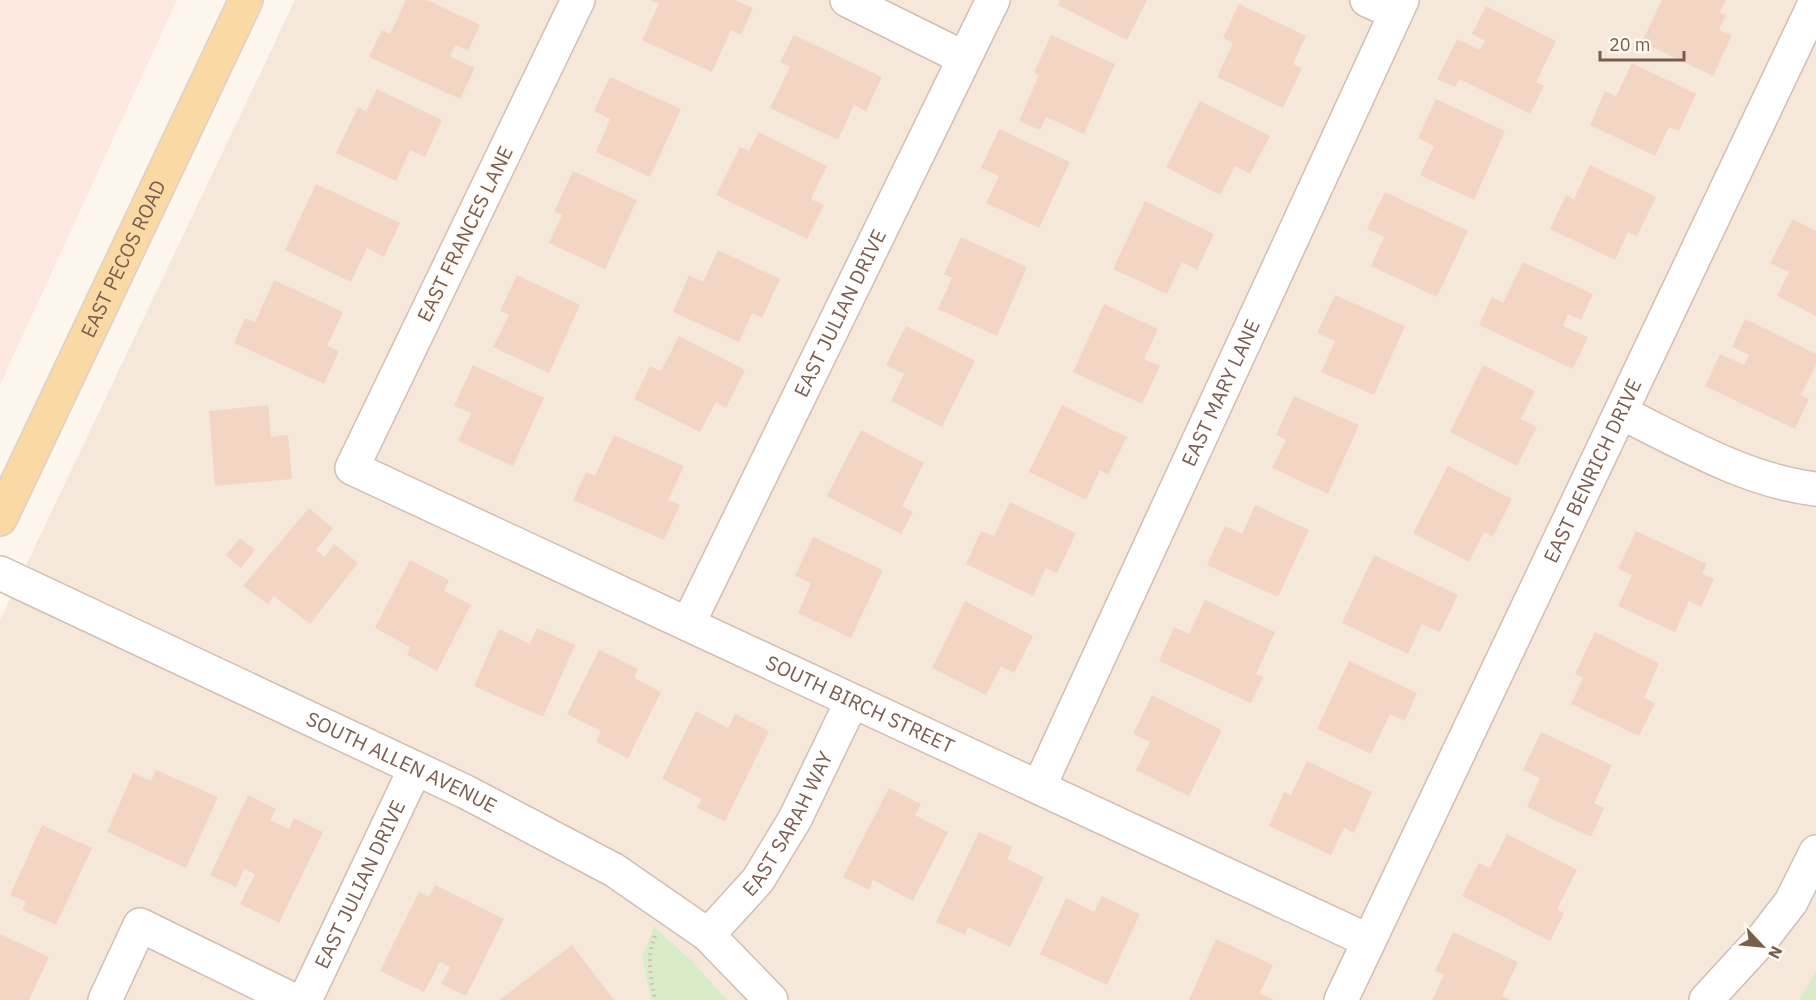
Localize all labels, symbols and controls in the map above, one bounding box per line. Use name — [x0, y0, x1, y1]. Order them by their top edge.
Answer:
scale bar — [1600, 24, 1684, 62]
text: 20 m — [1609, 33, 1651, 56]
street label: EAST FRANCES LANE — [410, 141, 519, 326]
street label: EAST PECOS ROAD — [74, 175, 172, 342]
street label: EAST JULIAN DRIVE — [787, 224, 892, 401]
street label: EAST MARY LANE — [1175, 315, 1266, 470]
street label: EAST BENRICH DRIVE — [1537, 374, 1648, 567]
street label: SOUTH BIRCH STREET — [762, 648, 959, 759]
street label: SOUTH ALLEN AVENUE — [302, 705, 502, 819]
street label: EAST SARAH WAY — [736, 747, 839, 902]
street label: EAST JULIAN DRIVE — [308, 796, 411, 973]
north arrow — [1732, 916, 1792, 976]
text: N — [1764, 943, 1787, 962]

